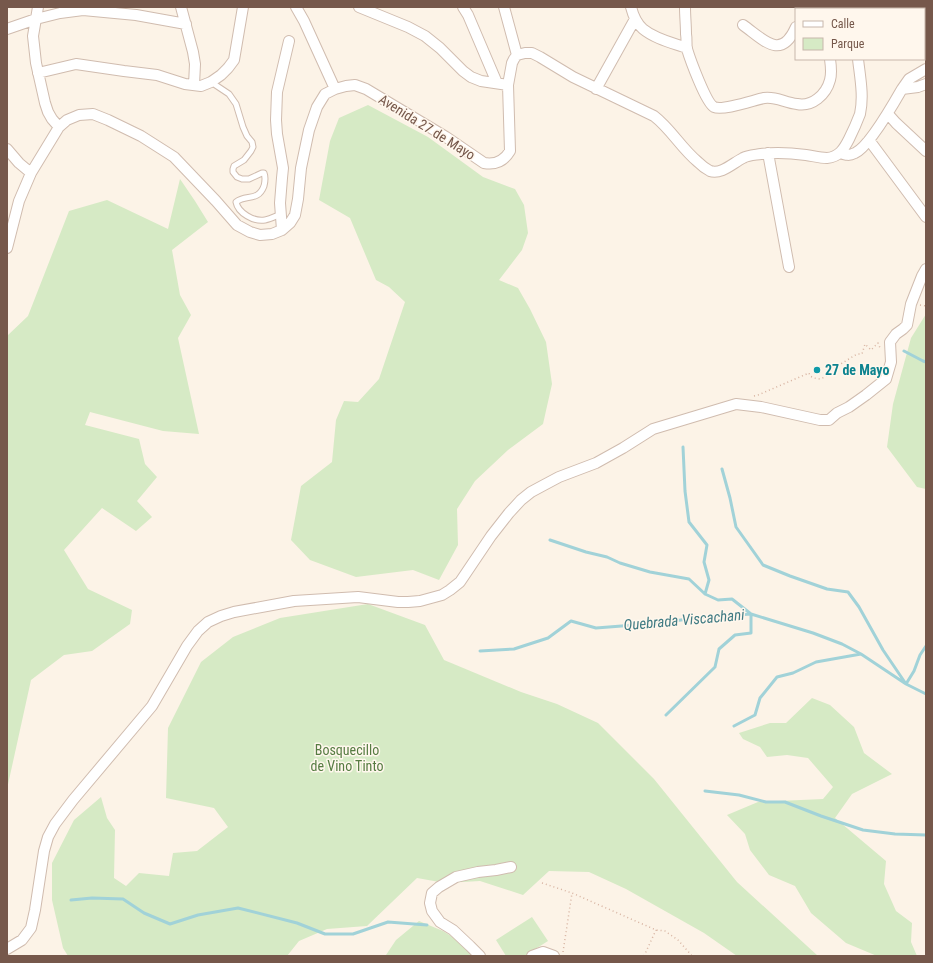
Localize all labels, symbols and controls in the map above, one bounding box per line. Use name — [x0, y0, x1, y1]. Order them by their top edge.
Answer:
legend — [795, 8, 925, 60]
text: Calle — [831, 17, 855, 31]
text: Parque — [831, 37, 865, 51]
street label: Avenida 27 de Mayo — [376, 91, 478, 163]
place label: 27 de Mayo — [825, 362, 889, 378]
marker: 27 de Mayo — [812, 365, 822, 375]
water label: Quebrada Viscachani — [623, 606, 746, 634]
park label: Bosquecillo de Vino Tinto — [311, 742, 383, 774]

